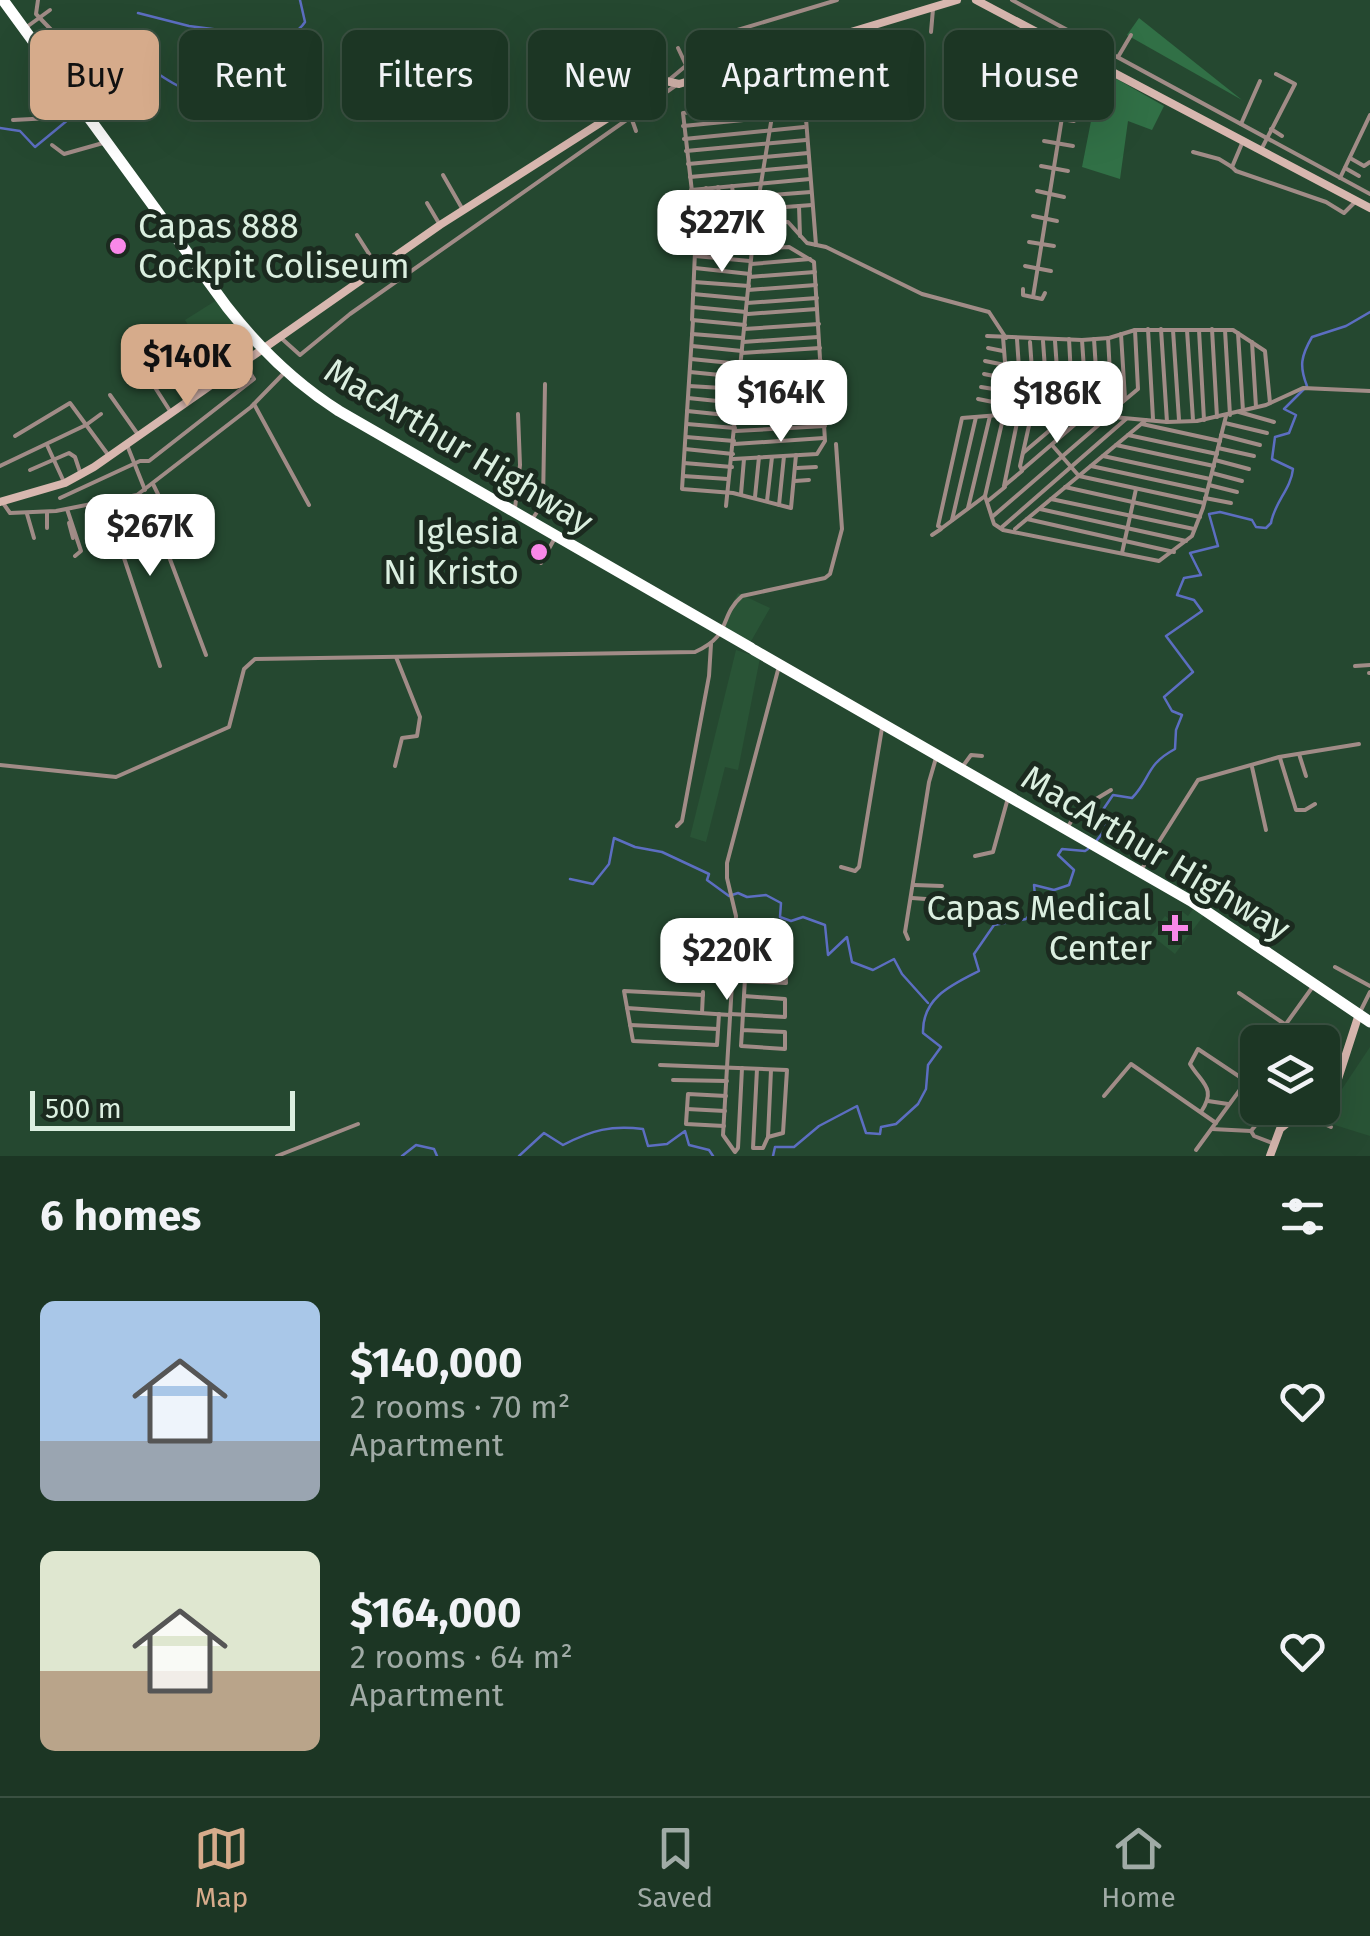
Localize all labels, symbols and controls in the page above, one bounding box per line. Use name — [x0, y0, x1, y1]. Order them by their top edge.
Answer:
chip: Buy — [30, 30, 159, 120]
chip: Rent — [179, 30, 322, 120]
chip: Filters — [342, 30, 508, 120]
chip: New — [528, 30, 666, 120]
chip: Apartment — [686, 30, 924, 120]
chip: House — [944, 30, 1114, 120]
pin: $227K — [652, 190, 792, 275]
text: $227K — [679, 203, 765, 241]
place label: Capas 888 Cockpit Coliseum — [138, 205, 410, 287]
marker: Capas 888 Cockpit Coliseum — [107, 235, 129, 257]
pin: $140K — [117, 324, 257, 409]
text: $140K — [143, 337, 231, 375]
street label: MacArthur Highway — [317, 349, 601, 543]
pin: $164K — [711, 360, 851, 445]
pin: $186K — [987, 361, 1127, 446]
text: $164K — [737, 373, 825, 411]
text: $186K — [1013, 374, 1101, 412]
pin: $267K — [80, 494, 220, 579]
text: $267K — [107, 507, 193, 545]
place label: Iglesia Ni Kristo — [383, 511, 519, 593]
marker: Iglesia Ni Kristo — [528, 541, 550, 563]
street label: MacArthur Highway — [1014, 756, 1298, 950]
place label: Capas Medical Center — [927, 887, 1152, 969]
marker: Capas Medical Center — [1162, 915, 1188, 941]
pin: $220K — [657, 918, 797, 1003]
text: $220K — [682, 931, 772, 969]
map controls — [1240, 1025, 1340, 1125]
button: layers — [1240, 1025, 1340, 1125]
scale bar — [30, 1086, 295, 1130]
text: 500 m — [45, 1092, 122, 1125]
icon: filters — [1275, 1189, 1330, 1244]
text: 6 homes — [40, 1191, 201, 1241]
text: $140,000 — [350, 1338, 523, 1388]
icon: home — [120, 1341, 240, 1461]
icon: heart — [1275, 1374, 1330, 1429]
text: 2 rooms · 70 m² — [350, 1388, 570, 1426]
text: Apartment — [350, 1426, 504, 1464]
text: $164,000 — [350, 1588, 522, 1638]
icon: home — [120, 1591, 240, 1711]
icon: heart — [1275, 1624, 1330, 1679]
text: 2 rooms · 64 m² — [350, 1638, 573, 1676]
text: Apartment — [350, 1676, 504, 1714]
tab: Map — [194, 1821, 249, 1914]
tab: Saved — [637, 1821, 713, 1914]
tab: Home — [1101, 1821, 1176, 1914]

